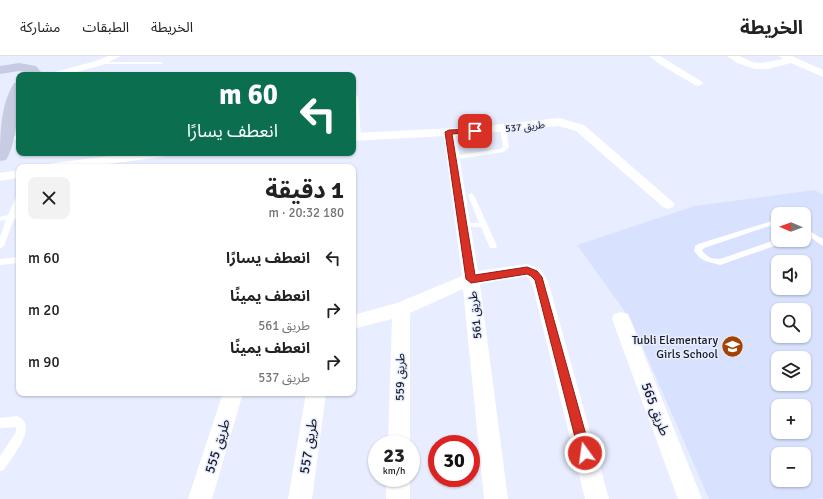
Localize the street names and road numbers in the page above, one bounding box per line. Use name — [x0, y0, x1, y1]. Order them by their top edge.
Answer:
street label: طريق 537 — [505, 119, 546, 135]
street label: طريق 561 — [466, 290, 485, 340]
street label: طريق 559 — [393, 353, 408, 401]
street label: طريق 565 — [637, 380, 673, 439]
street label: طريق 555 — [201, 417, 235, 476]
street label: طريق 557 — [296, 417, 322, 475]

